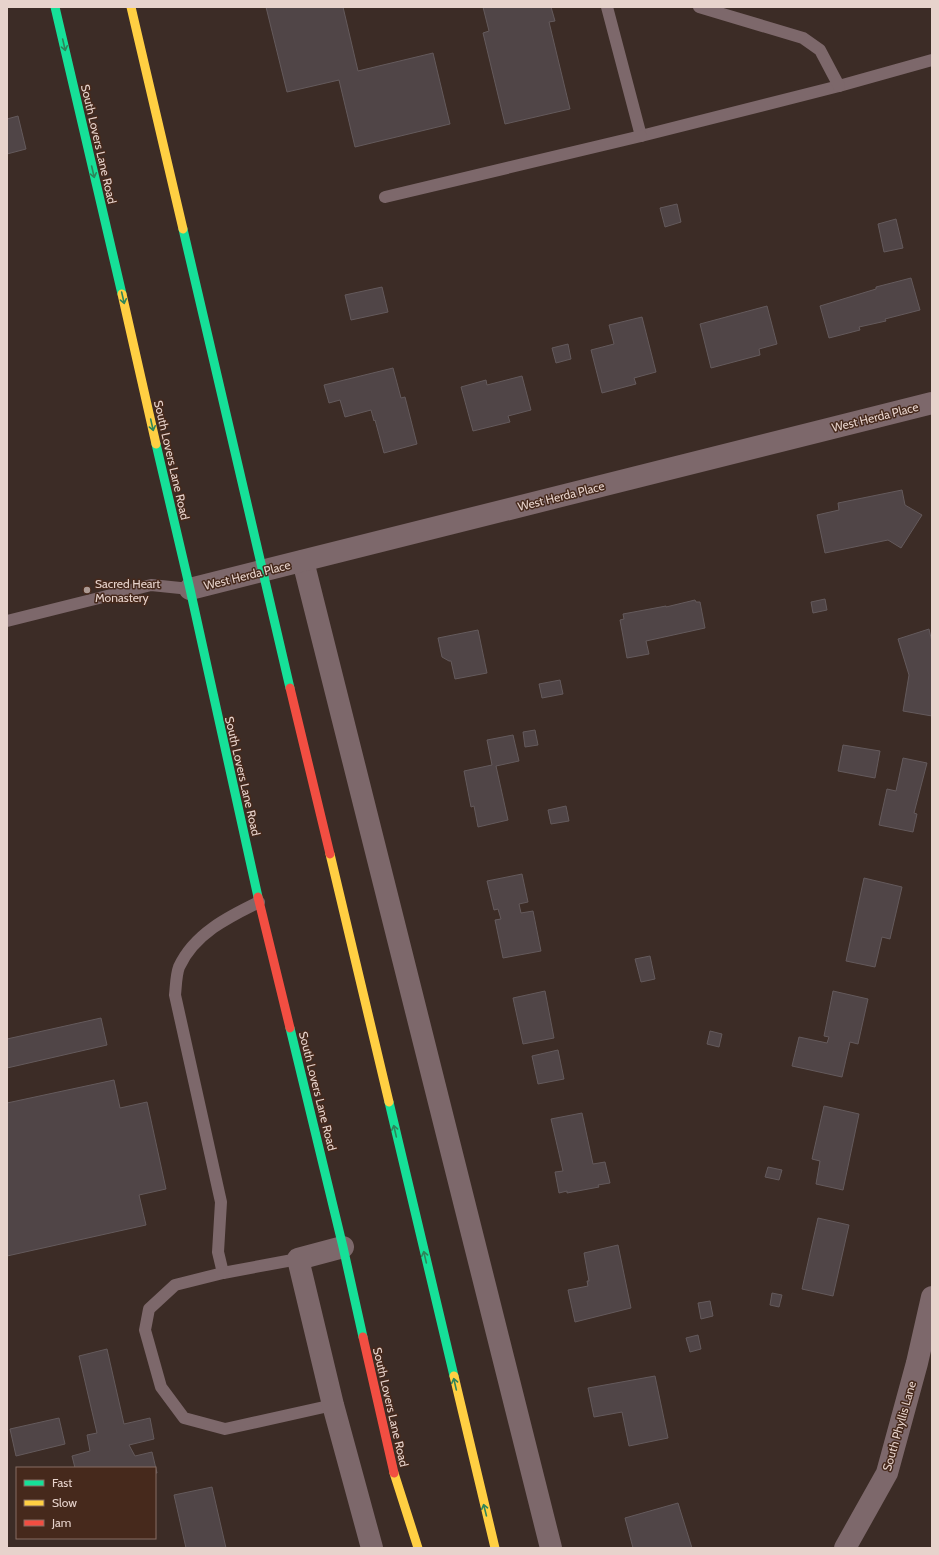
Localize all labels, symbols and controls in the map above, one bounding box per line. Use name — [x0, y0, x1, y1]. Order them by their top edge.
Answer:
one-way arrow — [61, 38, 69, 51]
street label: South Lovers Lane Road — [78, 83, 120, 205]
one-way arrow — [90, 165, 98, 178]
one-way arrow — [119, 292, 127, 305]
street label: South Lovers Lane Road — [151, 399, 193, 521]
street label: West Herda Place — [830, 399, 920, 435]
one-way arrow — [148, 418, 156, 431]
street label: West Herda Place — [516, 478, 606, 514]
street label: West Herda Place — [202, 557, 292, 593]
place label: Sacred Heart Monastery — [95, 576, 160, 605]
marker: Sacred Heart Monastery — [82, 585, 92, 595]
street label: South Lovers Lane Road — [222, 715, 264, 837]
street label: South Lovers Lane Road — [296, 1030, 340, 1152]
one-way arrow — [391, 1125, 398, 1138]
one-way arrow — [421, 1251, 428, 1264]
street label: South Lovers Lane Road — [370, 1346, 412, 1468]
one-way arrow — [450, 1378, 458, 1391]
street label: South Phyllis Lane — [879, 1379, 919, 1473]
legend — [16, 1467, 156, 1539]
text: Fast — [52, 1475, 72, 1490]
text: Slow — [52, 1495, 77, 1510]
one-way arrow — [481, 1504, 489, 1517]
text: Jam — [51, 1515, 71, 1530]

